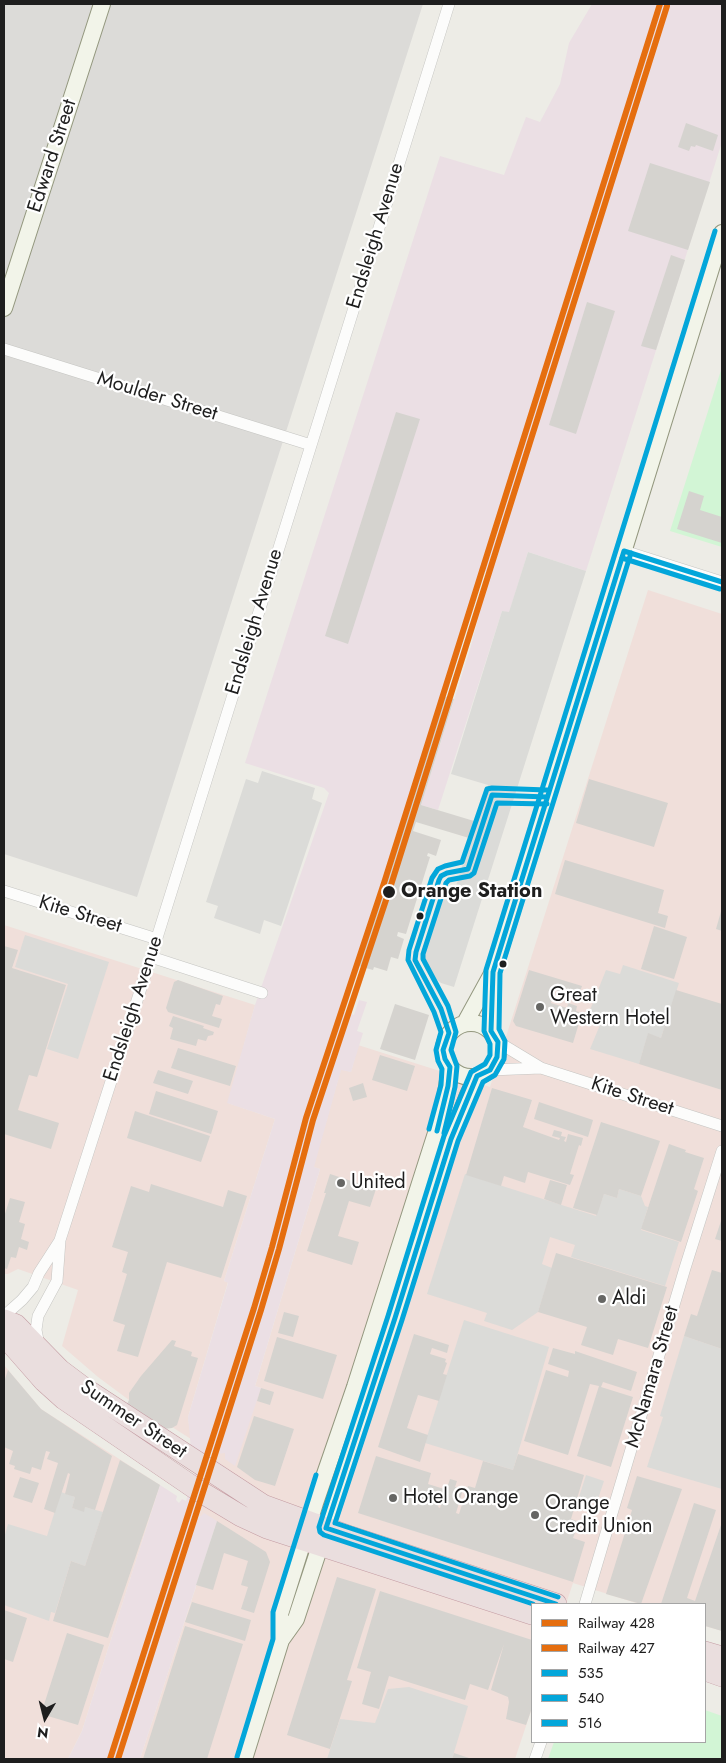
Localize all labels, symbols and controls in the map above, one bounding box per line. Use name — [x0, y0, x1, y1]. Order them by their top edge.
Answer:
street label: Edward Street — [23, 96, 83, 216]
street label: Endsleigh Avenue — [342, 160, 410, 312]
street label: Moulder Street — [94, 367, 220, 427]
street label: Endsleigh Avenue — [221, 546, 289, 698]
place label: Orange Station — [401, 880, 542, 904]
marker: Orange Station — [381, 884, 397, 900]
street label: Kite Street — [36, 891, 124, 939]
unlabelled marker — [415, 911, 425, 921]
street label: Endsleigh Avenue — [99, 933, 169, 1085]
unlabelled marker — [498, 959, 508, 969]
place label: Great Western Hotel — [550, 984, 670, 1031]
marker: Great Western Hotel — [534, 1001, 546, 1013]
street label: Kite Street — [588, 1072, 676, 1122]
place label: United — [351, 1171, 406, 1195]
marker: United — [335, 1177, 347, 1189]
place label: Aldi — [612, 1287, 646, 1311]
marker: Aldi — [596, 1293, 608, 1305]
street label: McNamara Street — [621, 1303, 685, 1451]
street label: Summer Street — [75, 1376, 191, 1464]
place label: Hotel Orange — [403, 1486, 518, 1510]
marker: Hotel Orange — [387, 1492, 399, 1504]
place label: Orange Credit Union — [545, 1492, 653, 1539]
marker: Orange Credit Union — [529, 1509, 541, 1521]
legend — [531, 1603, 706, 1743]
text: Railway 428 — [578, 1612, 655, 1634]
text: Railway 427 — [578, 1637, 655, 1659]
text: 535 — [578, 1662, 603, 1684]
text: 540 — [578, 1687, 604, 1709]
north arrow — [20, 1693, 70, 1743]
text: 516 — [578, 1712, 602, 1734]
text: N — [36, 1722, 50, 1744]

